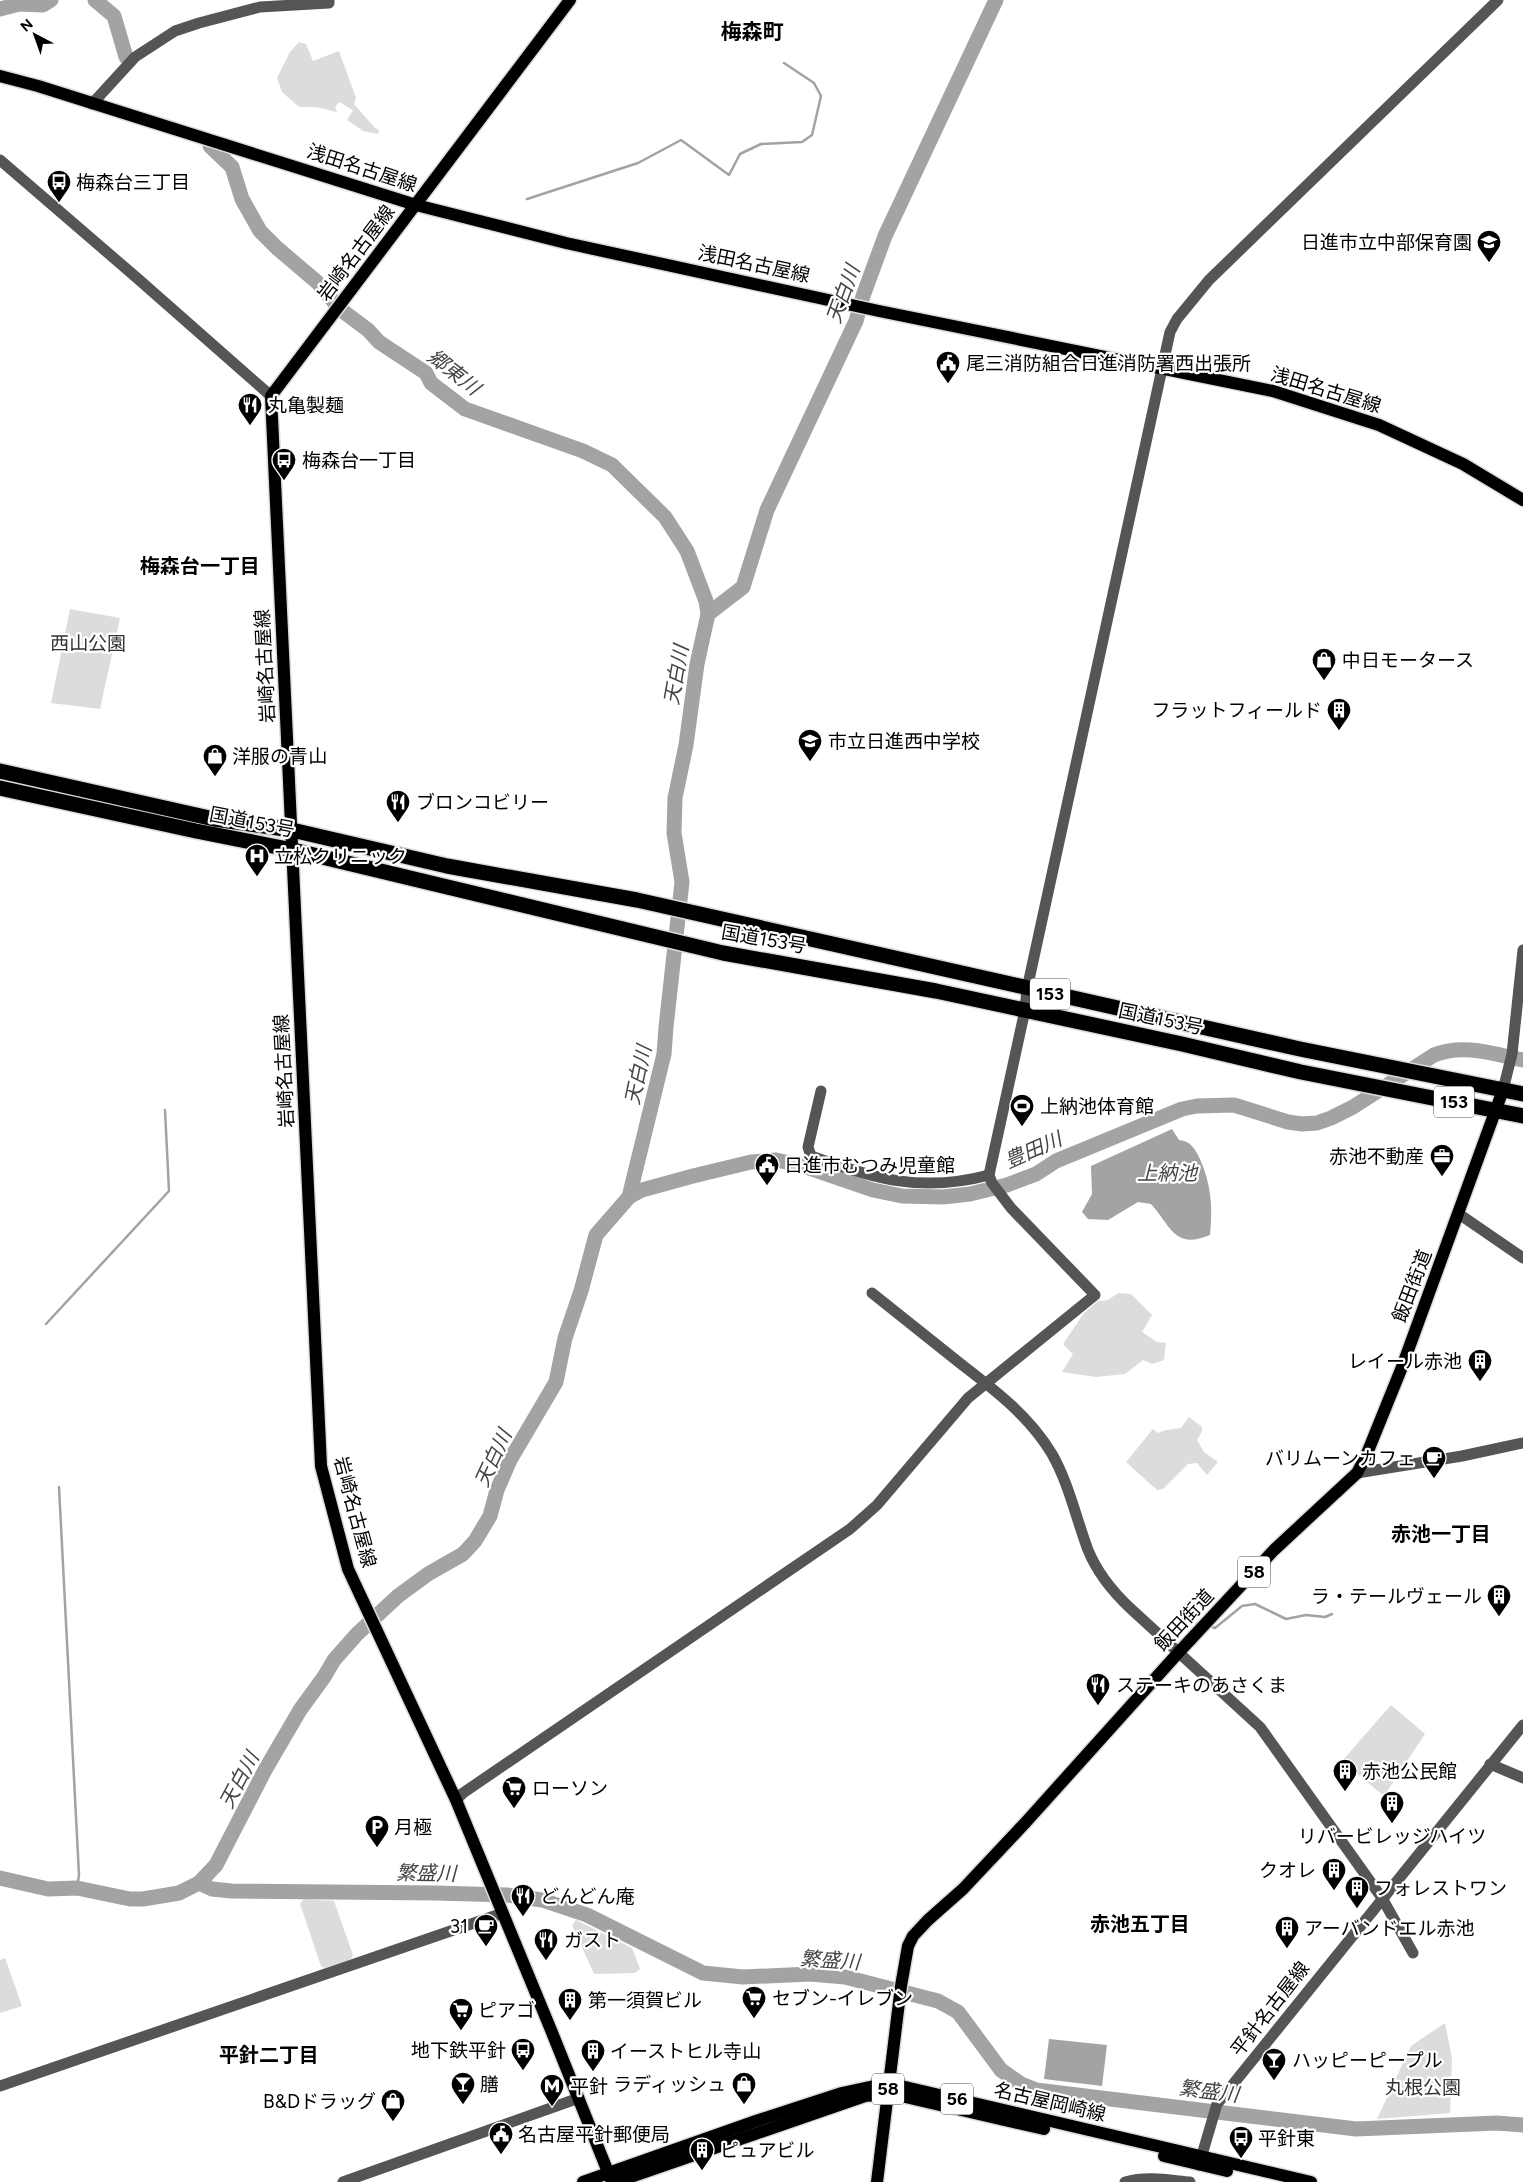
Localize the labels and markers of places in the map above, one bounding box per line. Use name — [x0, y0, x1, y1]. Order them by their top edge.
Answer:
bus stop icon: 梅森台三丁目 — [46, 169, 72, 203]
place label: 梅森台三丁目 — [76, 171, 190, 194]
school or university icon: 日進市立中部保育園 — [1476, 229, 1502, 263]
place label: 日進市立中部保育園 — [1301, 231, 1472, 254]
public building icon: 尾三消防組合日進消防署西出張所 — [935, 350, 961, 384]
place label: 尾三消防組合日進消防署西出張所 — [966, 352, 1251, 375]
restaurant icon: 丸亀製麺 — [237, 392, 263, 426]
place label: 丸亀製麺 — [268, 394, 344, 417]
bus stop icon: 梅森台一丁目 — [271, 447, 297, 481]
place label: 梅森台一丁目 — [302, 449, 416, 472]
shop icon: 中日モータース — [1311, 647, 1337, 681]
place label: 中日モータース — [1342, 649, 1474, 672]
building icon: フラットフィールド — [1326, 697, 1352, 731]
place label: フラットフィールド — [1151, 699, 1322, 722]
school or university icon: 市立日進西中学校 — [797, 728, 823, 762]
place label: 市立日進西中学校 — [828, 730, 980, 753]
shop icon: 洋服の青山 — [202, 743, 228, 777]
place label: 洋服の青山 — [232, 745, 327, 768]
restaurant icon: ブロンコビリー — [385, 789, 411, 823]
place label: ブロンコビリー — [416, 791, 549, 814]
hospital icon: 立松クリニック — [244, 843, 270, 877]
place label: 立松クリニック — [274, 845, 407, 868]
sports icon: 上納池体育館 — [1009, 1093, 1035, 1127]
place label: 上納池体育館 — [1040, 1095, 1154, 1118]
office icon: 赤池不動産 — [1429, 1143, 1455, 1177]
place label: 赤池不動産 — [1329, 1145, 1424, 1168]
public building icon: 日進市むつみ児童館 — [754, 1152, 780, 1186]
place label: 日進市むつみ児童館 — [784, 1154, 955, 1177]
building icon: レイール赤池 — [1467, 1348, 1493, 1382]
place label: レイール赤池 — [1348, 1350, 1462, 1373]
cafe icon: バリムーンカフェ — [1421, 1445, 1447, 1479]
place label: バリムーンカフェ — [1265, 1447, 1416, 1470]
building icon: ラ・テールヴェール — [1486, 1583, 1512, 1617]
place label: ラ・テールヴェール — [1311, 1585, 1482, 1608]
restaurant icon: ステーキのあさくま — [1085, 1672, 1111, 1706]
place label: ステーキのあさくま — [1116, 1674, 1287, 1697]
building icon: 赤池公民館 — [1332, 1758, 1358, 1792]
place label: 赤池公民館 — [1362, 1760, 1457, 1783]
supermarket icon: ローソン — [501, 1775, 527, 1809]
place label: ローソン — [532, 1777, 608, 1800]
building icon: リバービレッジハイツ — [1379, 1790, 1405, 1824]
parking icon: 月極 — [364, 1814, 390, 1848]
place label: 月極 — [394, 1816, 432, 1839]
place label: リバービレッジハイツ — [1298, 1825, 1486, 1848]
building icon: クオレ — [1321, 1857, 1347, 1891]
place label: クオレ — [1259, 1859, 1316, 1882]
building icon: フォレストワン — [1344, 1875, 1370, 1909]
place label: フォレストワン — [1374, 1877, 1507, 1900]
restaurant icon: どんどん庵 — [510, 1883, 536, 1917]
place label: どんどん庵 — [540, 1885, 634, 1908]
cafe icon: 31 — [473, 1913, 499, 1947]
place label: 31 — [450, 1915, 468, 1938]
building icon: アーバンドエル赤池 — [1274, 1915, 1300, 1949]
place label: アーバンドエル赤池 — [1304, 1917, 1475, 1940]
restaurant icon: ガスト — [533, 1927, 559, 1961]
place label: ガスト — [564, 1929, 621, 1952]
supermarket icon: セブン-イレブン — [741, 1985, 767, 2019]
building icon: 第一須賀ビル — [557, 1987, 583, 2021]
place label: セブン-イレブン — [772, 1987, 913, 2010]
place label: 第一須賀ビル — [588, 1989, 702, 2012]
supermarket icon: ピアゴ — [448, 1997, 474, 2031]
place label: ピアゴ — [478, 1999, 535, 2022]
bus stop icon: 地下鉄平針 — [510, 2037, 536, 2071]
building icon: イーストヒル寺山 — [580, 2038, 606, 2072]
place label: 地下鉄平針 — [411, 2039, 506, 2062]
place label: イーストヒル寺山 — [610, 2040, 761, 2063]
bar icon: ハッピーピープル — [1261, 2047, 1287, 2081]
place label: ハッピーピープル — [1292, 2049, 1443, 2072]
bar icon: 膳 — [450, 2071, 476, 2105]
shop icon: ラディッシュ — [731, 2071, 757, 2105]
place label: 膳 — [480, 2073, 499, 2096]
metro station icon: 平針 — [539, 2073, 565, 2107]
place label: ラディッシュ — [613, 2073, 726, 2096]
place label: 平針 — [570, 2075, 608, 2098]
shop icon: B&Dドラッグ — [380, 2088, 406, 2122]
place label: B&Dドラッグ — [263, 2090, 376, 2113]
public building icon: 名古屋平針郵便局 — [488, 2121, 514, 2155]
place label: 名古屋平針郵便局 — [518, 2123, 670, 2146]
bus stop icon: 平針東 — [1228, 2125, 1254, 2159]
place label: 平針東 — [1258, 2127, 1315, 2150]
building icon: ピュアビル — [689, 2137, 715, 2171]
place label: ピュアビル — [720, 2139, 815, 2162]

